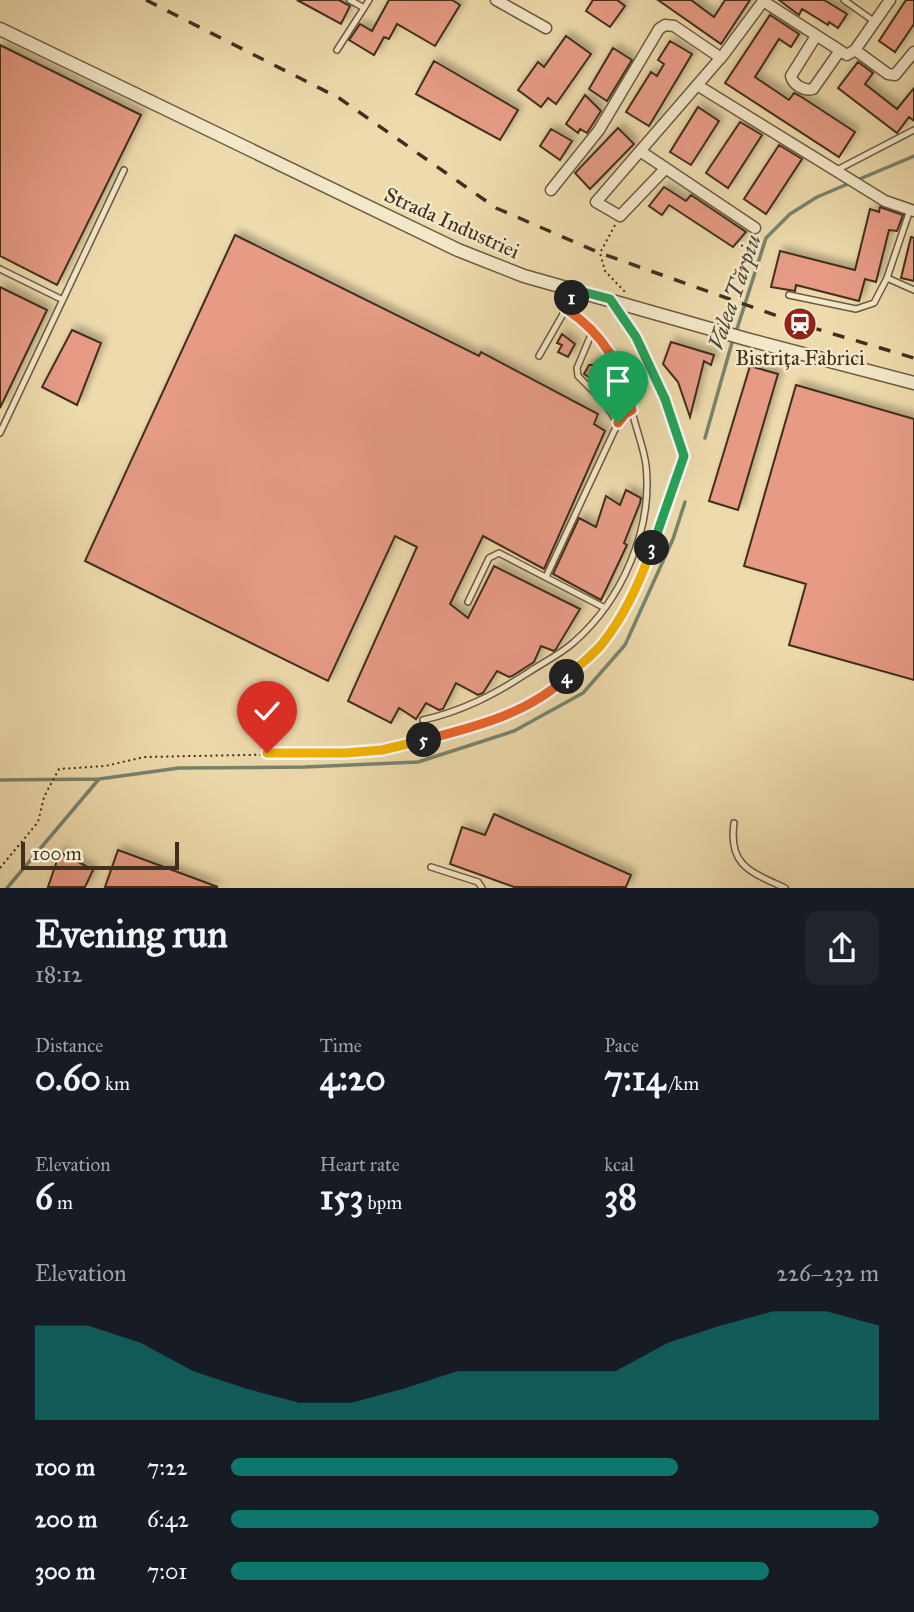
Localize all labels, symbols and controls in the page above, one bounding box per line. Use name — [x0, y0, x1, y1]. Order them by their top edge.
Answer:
street label: Strada Industriei — [380, 182, 524, 265]
water label: Valea Tărpiu — [701, 230, 768, 354]
pin: 1 — [554, 280, 590, 316]
text: 1 — [568, 286, 575, 309]
station icon: Bistrița Fabrici — [781, 305, 819, 343]
place label: Bistrița Fabrici — [735, 345, 865, 371]
pin — [588, 351, 648, 423]
icon: arrive — [599, 362, 637, 400]
pin: 3 — [634, 530, 670, 566]
text: 3 — [648, 536, 655, 559]
pin: 4 — [550, 660, 584, 694]
text: 4 — [561, 665, 572, 688]
pin — [237, 681, 297, 753]
icon: check — [248, 692, 286, 730]
pin: 5 — [406, 722, 442, 758]
text: 5 — [419, 728, 428, 751]
scale bar — [21, 838, 178, 870]
text: 100 m — [32, 842, 82, 865]
text: Evening run — [35, 911, 228, 957]
button: share — [805, 911, 879, 985]
text: 18:12 — [35, 960, 83, 988]
text: Distance — [35, 1034, 103, 1057]
text: Time — [320, 1034, 362, 1057]
text: Pace — [604, 1034, 639, 1057]
text: 0.60 — [35, 1057, 101, 1100]
text: 4:20 — [320, 1057, 386, 1100]
text: 7:14 — [604, 1057, 665, 1100]
text: km — [101, 1072, 130, 1095]
text: /km — [665, 1072, 699, 1095]
text: Elevation — [35, 1153, 110, 1176]
text: Heart rate — [320, 1153, 400, 1176]
text: kcal — [604, 1153, 634, 1176]
text: 6 — [35, 1176, 53, 1219]
text: 153 — [320, 1176, 364, 1219]
text: 38 — [604, 1176, 637, 1219]
text: m — [53, 1191, 73, 1214]
text: bpm — [364, 1191, 402, 1214]
text: Elevation — [35, 1259, 126, 1287]
text: 226–232 m — [776, 1259, 879, 1287]
text: 100 m — [35, 1453, 95, 1481]
text: 7:22 — [147, 1453, 188, 1481]
text: 200 m — [35, 1505, 97, 1533]
text: 6:42 — [147, 1505, 189, 1533]
text: 300 m — [35, 1557, 95, 1585]
text: 7:01 — [147, 1557, 187, 1585]

